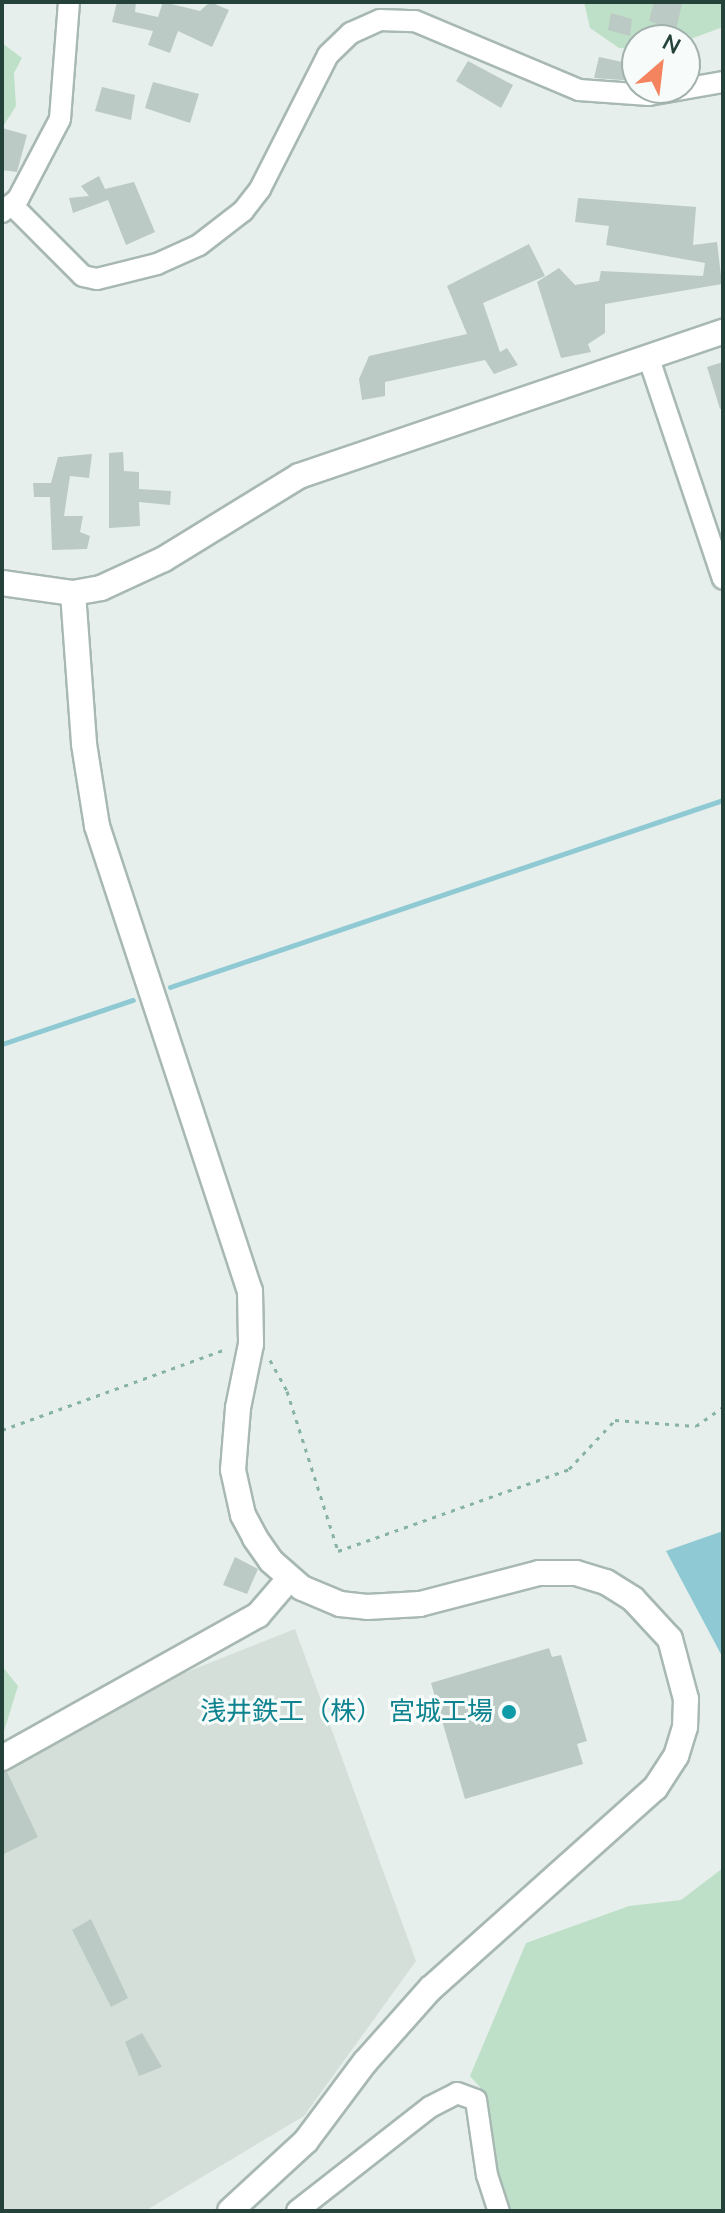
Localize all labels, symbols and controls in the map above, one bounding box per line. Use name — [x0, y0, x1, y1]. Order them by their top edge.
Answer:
north arrow — [621, 24, 701, 104]
text: N — [657, 27, 686, 62]
place label: 浅井鉄工（株） 宮城工場 — [200, 1696, 493, 1728]
marker: 浅井鉄工（株） 宮城工場 — [500, 1703, 518, 1721]

